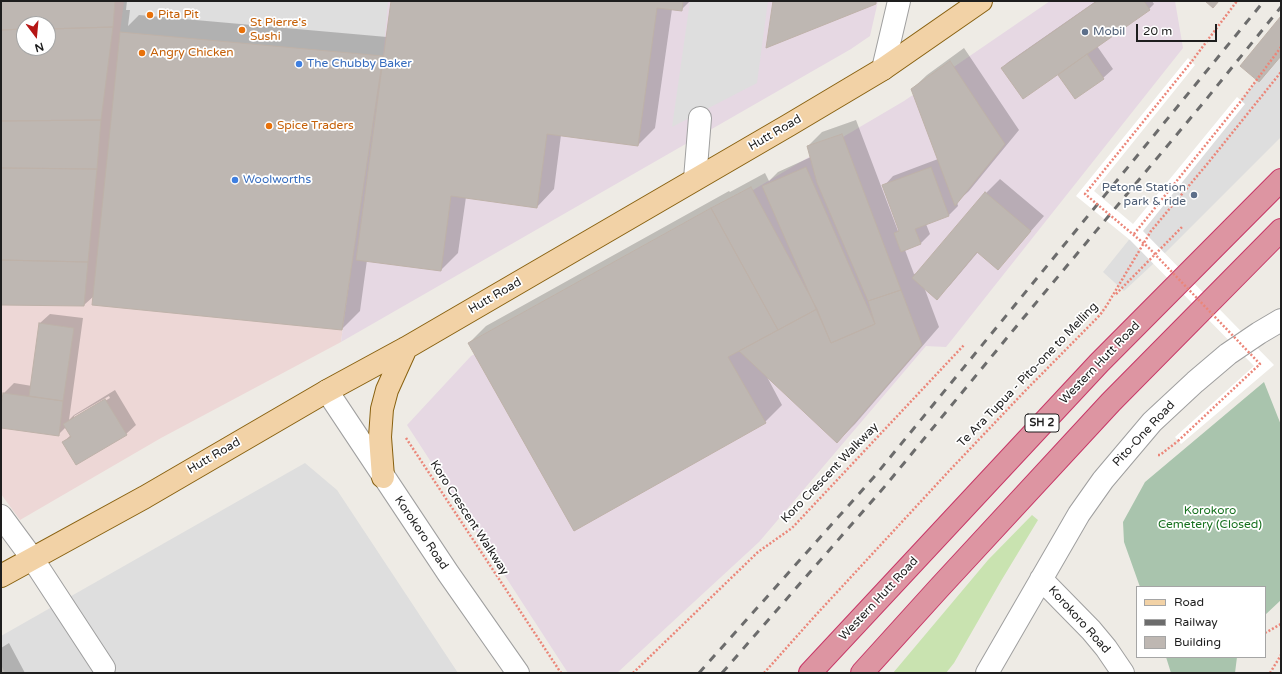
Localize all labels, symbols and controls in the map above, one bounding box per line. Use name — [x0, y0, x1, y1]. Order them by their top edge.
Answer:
place label: Pita Pit — [158, 8, 199, 22]
marker: Pita Pit — [145, 10, 155, 20]
north arrow — [16, 16, 56, 56]
place label: St Pierre's Sushi — [250, 16, 307, 44]
scale bar — [1138, 16, 1219, 42]
text: 20 m — [1143, 24, 1172, 38]
marker: St Pierre's Sushi — [237, 25, 247, 35]
place label: Mobil — [1093, 25, 1125, 39]
marker: Mobil — [1080, 27, 1090, 37]
text: N — [33, 40, 45, 55]
place label: Angry Chicken — [150, 46, 233, 60]
marker: Angry Chicken — [137, 48, 147, 58]
place label: The Chubby Baker — [307, 57, 412, 71]
marker: The Chubby Baker — [294, 59, 304, 69]
street label: Hutt Road — [746, 112, 804, 154]
place label: Spice Traders — [277, 119, 354, 133]
marker: Spice Traders — [264, 121, 274, 131]
place label: Woolworths — [243, 173, 311, 187]
marker: Woolworths — [230, 175, 240, 185]
place label: Petone Station park & ride — [1102, 181, 1186, 209]
marker: Petone Station park & ride — [1189, 190, 1199, 200]
street label: Hutt Road — [466, 275, 524, 317]
street label: Te Ara Tupua - Pito-one to Melling — [955, 300, 1101, 450]
street label: Western Hutt Road — [1057, 319, 1143, 407]
street label: Pito-One Road — [1110, 398, 1178, 470]
road number: SH 2 — [1025, 414, 1059, 432]
street label: Koro Crescent Walkway — [778, 420, 882, 526]
street label: Hutt Road — [185, 435, 243, 477]
street label: Koro Crescent Walkway — [427, 458, 511, 578]
street label: Korokoro Road — [391, 493, 451, 573]
park label: Korokoro Cemetery (Closed) — [1158, 504, 1262, 532]
street label: Western Hutt Road — [837, 554, 921, 644]
street label: Korokoro Road — [1045, 583, 1113, 657]
legend — [1136, 586, 1266, 658]
text: Road — [1174, 595, 1204, 609]
text: Railway — [1174, 615, 1218, 629]
text: Building — [1174, 635, 1221, 649]

